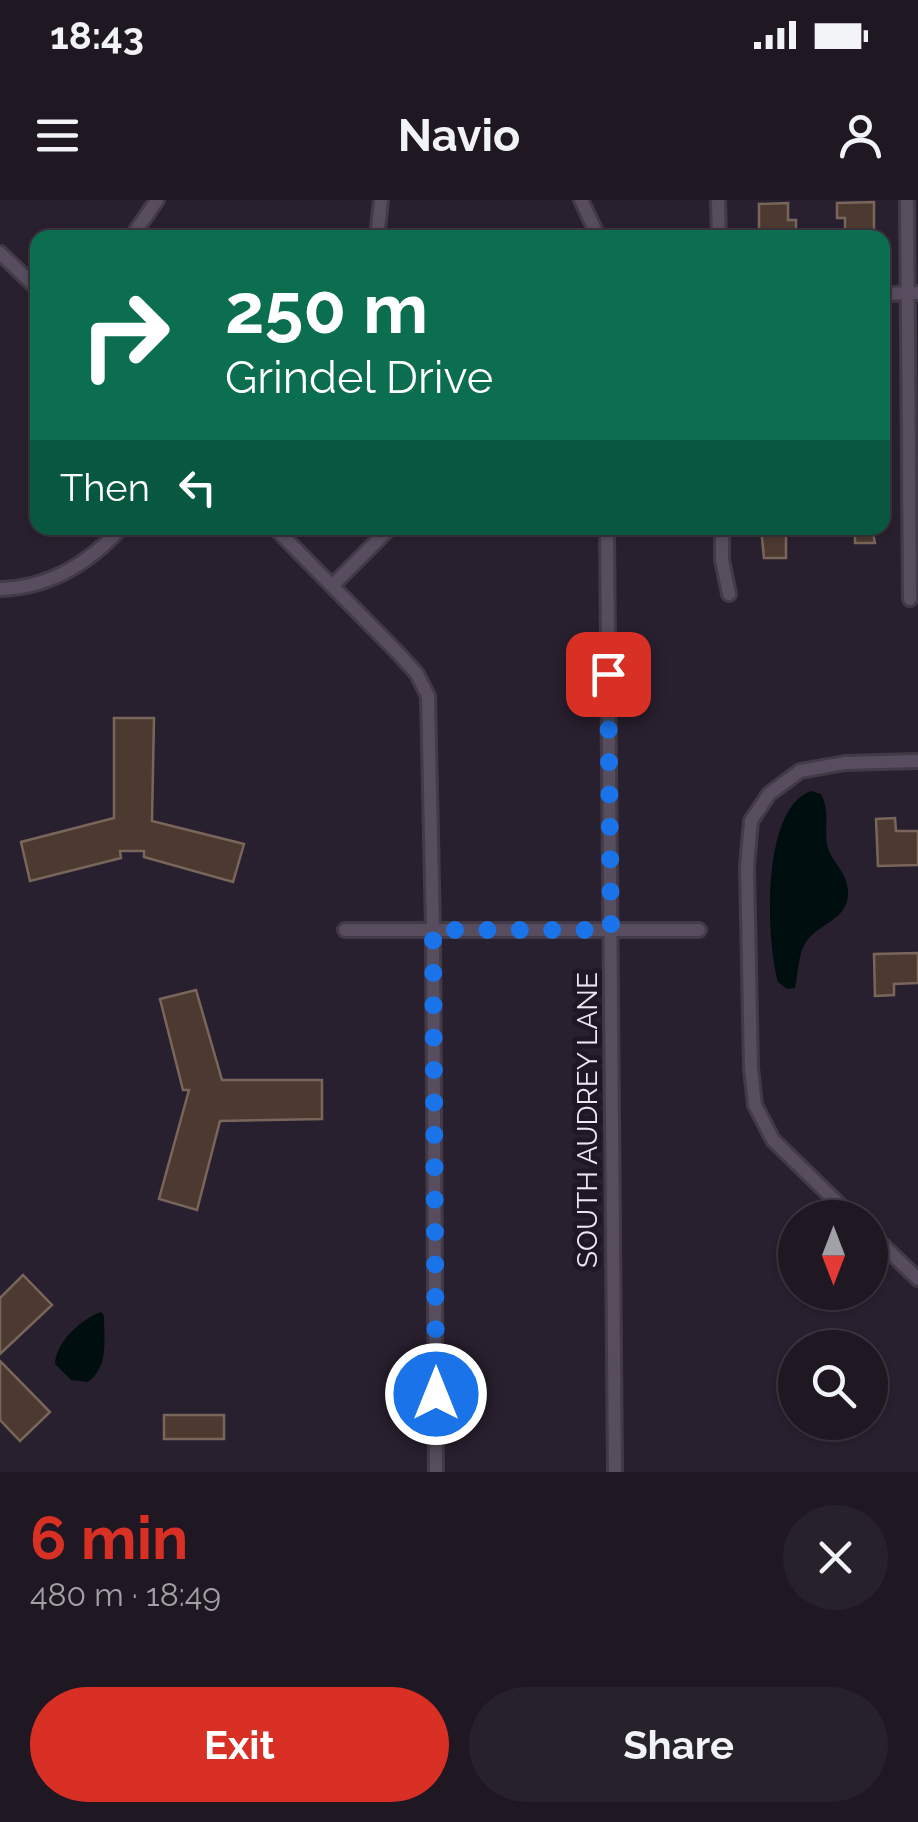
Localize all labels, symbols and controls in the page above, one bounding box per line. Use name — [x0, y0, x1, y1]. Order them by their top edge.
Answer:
text: 18:43 — [50, 13, 144, 58]
icon: menu — [30, 108, 85, 163]
icon: person — [833, 108, 888, 163]
text: Navio — [398, 109, 520, 162]
text: 250 m — [225, 267, 428, 349]
icon: right — [60, 270, 190, 400]
text: Grindel Drive — [225, 351, 493, 404]
icon: left — [170, 460, 225, 515]
text: Then — [60, 465, 150, 510]
pin — [566, 632, 651, 717]
icon: arrive — [581, 647, 636, 702]
street label: SOUTH AUDREY LANE — [571, 972, 604, 1268]
north arrow — [778, 1200, 888, 1310]
map controls — [778, 1200, 888, 1440]
button: search — [778, 1330, 888, 1440]
position arrow — [384, 1342, 488, 1446]
text: 6 min — [30, 1503, 188, 1573]
button: close — [783, 1505, 888, 1610]
text: 480 m · 18:49 — [30, 1576, 221, 1613]
button: Exit — [30, 1687, 449, 1802]
button: Share — [469, 1687, 888, 1802]

